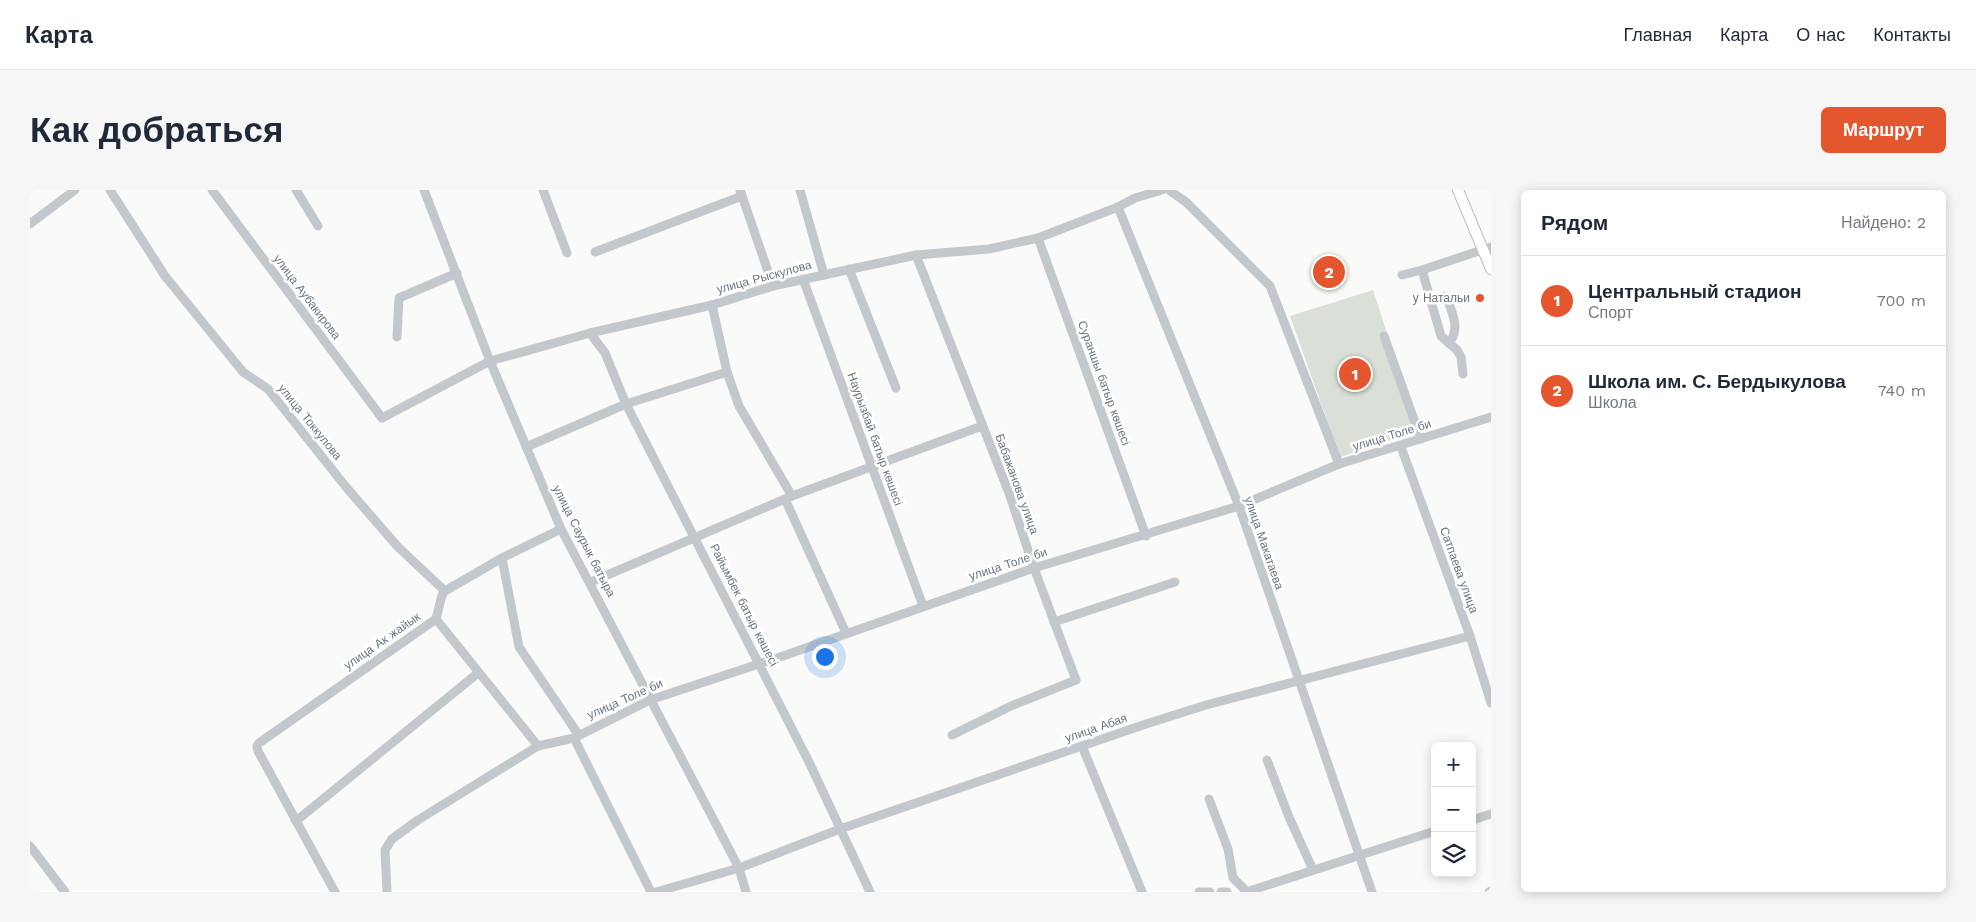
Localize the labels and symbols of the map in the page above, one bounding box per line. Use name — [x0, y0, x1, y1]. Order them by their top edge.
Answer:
street label: улица Аубакирова — [271, 252, 344, 342]
pin: 2 — [1313, 253, 1345, 291]
street label: улица Рыскулова — [715, 258, 813, 296]
place label: у Натальи — [1413, 291, 1470, 305]
marker: у Натальи — [1474, 292, 1486, 304]
street label: Сураншы батыр көшесі — [1075, 319, 1133, 447]
pin: 1 — [1339, 355, 1371, 393]
street label: Наурызбай батыр көшесі — [844, 371, 906, 507]
street label: улица Токкулова — [275, 381, 345, 463]
street label: улица Толе би — [1351, 416, 1433, 454]
street label: Бабажанова улица — [992, 432, 1042, 536]
street label: улица Саурык батыра — [550, 483, 618, 599]
street label: улица Макатаева — [1242, 495, 1287, 592]
street label: Сатпаева улица — [1437, 525, 1481, 615]
street label: Райымбек батыр көшесі — [707, 542, 781, 668]
street label: улица Толе би — [967, 545, 1049, 583]
street label: улица Ак жайык — [341, 609, 423, 672]
your location — [812, 644, 838, 670]
street label: улица Толе би — [585, 676, 665, 722]
street label: улица Абая — [1063, 711, 1129, 745]

